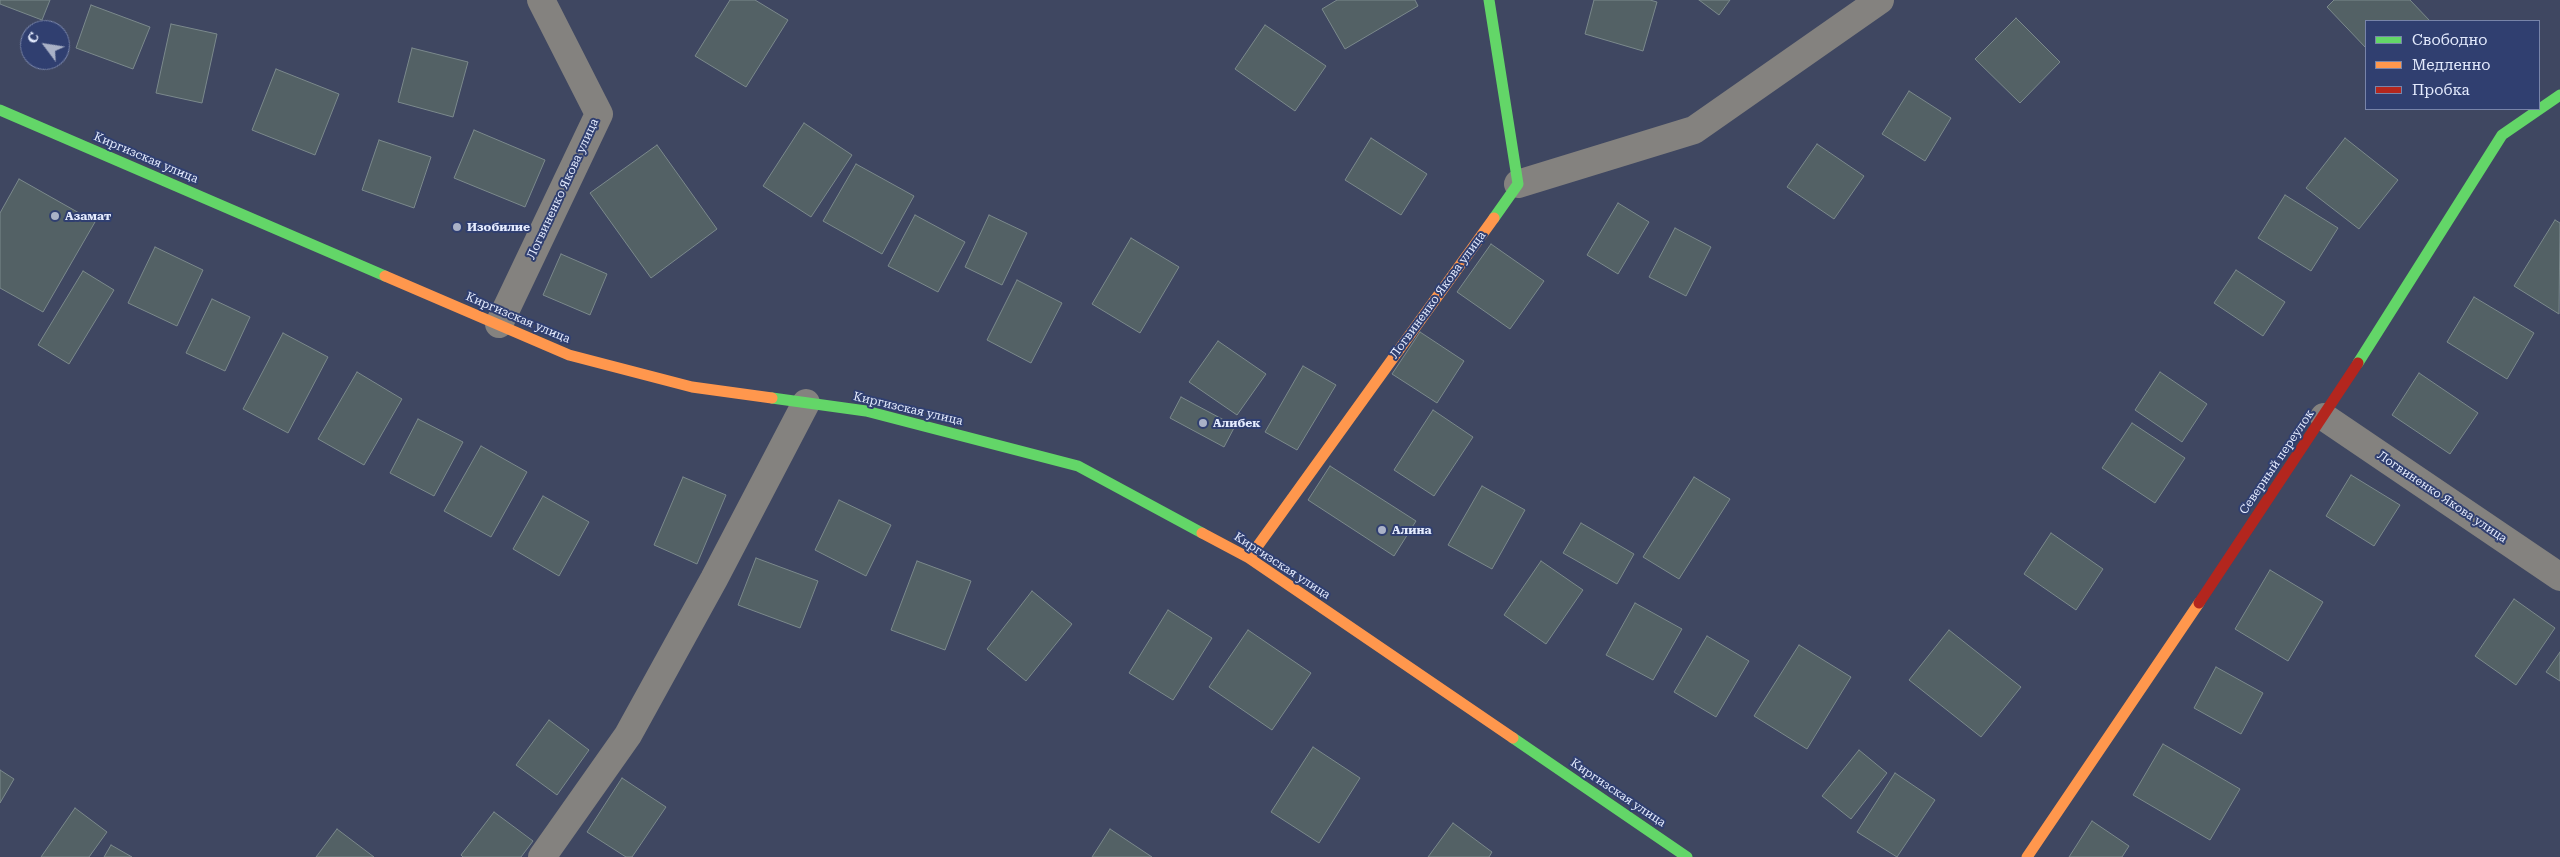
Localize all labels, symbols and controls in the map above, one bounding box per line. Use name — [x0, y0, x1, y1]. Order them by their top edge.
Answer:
north arrow — [20, 20, 70, 70]
legend — [2365, 20, 2540, 110]
text: С — [24, 29, 42, 46]
text: Свободно — [2412, 31, 2487, 49]
text: Медленно — [2412, 56, 2491, 74]
text: Пробка — [2412, 81, 2470, 99]
street label: Логвиненко Якова улица — [524, 116, 602, 262]
street label: Киргизская улица — [92, 130, 200, 186]
place label: Азамат — [65, 209, 111, 223]
marker: Азамат — [49, 210, 61, 222]
place label: Изобилие — [467, 220, 530, 234]
marker: Изобилие — [451, 221, 463, 233]
street label: Логвиненко Якова улица — [1387, 229, 1489, 361]
street label: Киргизская улица — [464, 290, 572, 346]
street label: Киргизская улица — [852, 389, 964, 429]
street label: Северный переулок — [2237, 407, 2317, 517]
place label: Алибек — [1213, 416, 1261, 430]
marker: Алибек — [1197, 417, 1209, 429]
street label: Логвиненко Якова улица — [2374, 448, 2510, 546]
place label: Алина — [1392, 523, 1432, 537]
marker: Алина — [1376, 524, 1388, 536]
street label: Киргизская улица — [1231, 529, 1333, 603]
street label: Киргизская улица — [1568, 756, 1668, 830]

